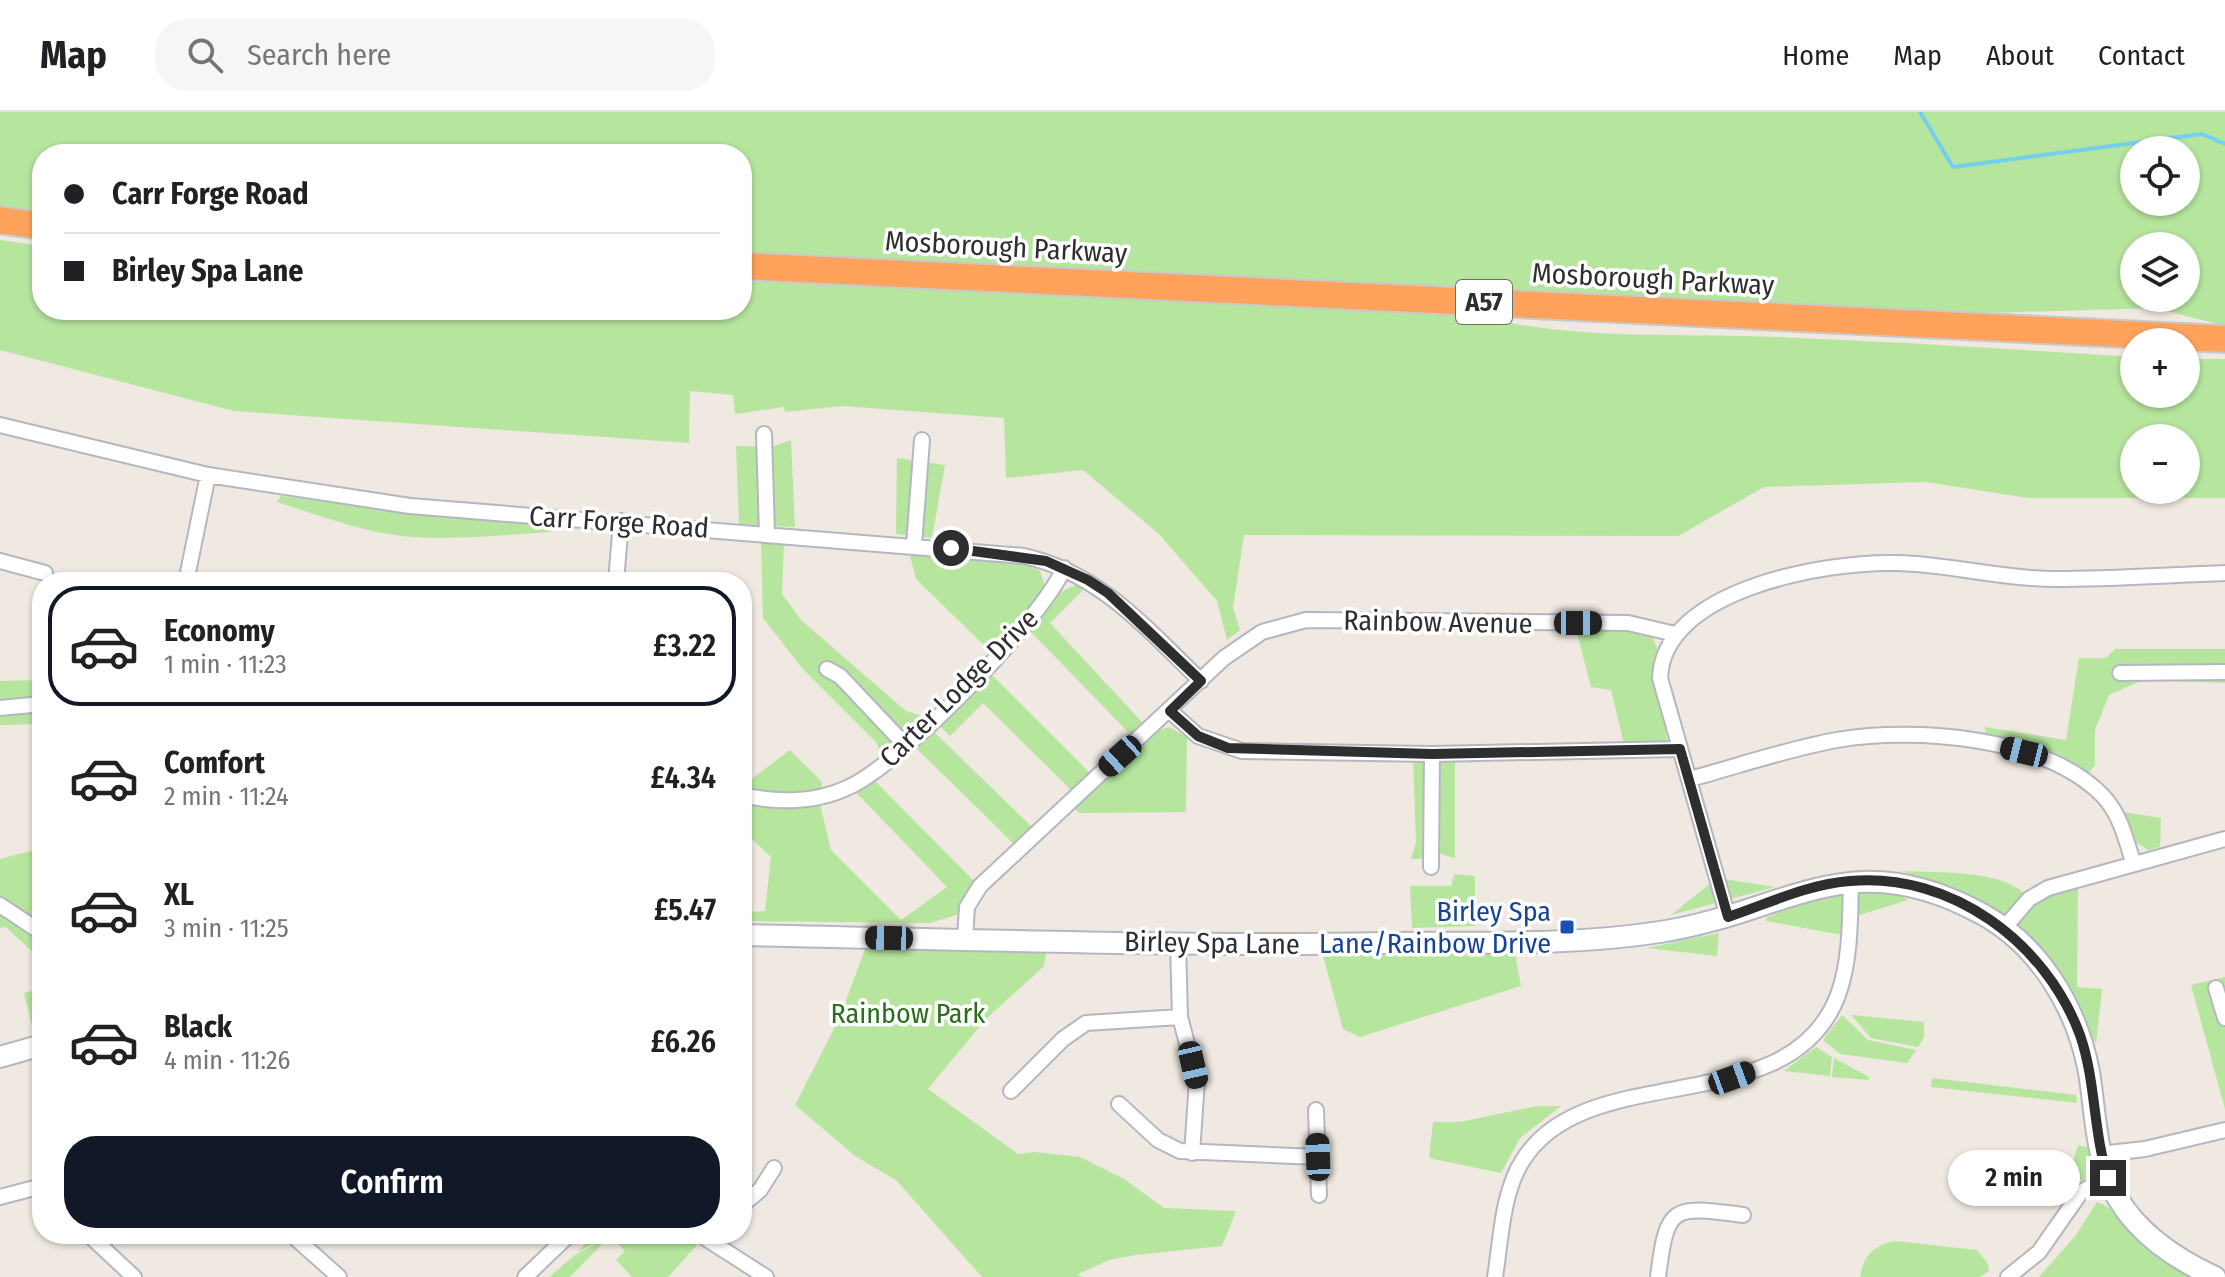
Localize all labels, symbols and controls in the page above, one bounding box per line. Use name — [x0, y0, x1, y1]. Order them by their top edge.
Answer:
search box — [155, 19, 715, 91]
text: Map — [40, 32, 107, 78]
icon: search — [183, 33, 227, 77]
text: Search here — [247, 37, 391, 73]
text: Home — [1782, 39, 1849, 72]
text: Map — [1893, 39, 1942, 72]
text: About — [1986, 39, 2054, 72]
text: Contact — [2098, 39, 2185, 72]
map controls — [2120, 136, 2200, 504]
button: locate — [2120, 136, 2200, 216]
text: Carr Forge Road — [112, 176, 309, 212]
street label: Mosborough Parkway — [884, 224, 1128, 270]
button: layers — [2120, 232, 2200, 312]
text: Birley Spa Lane — [112, 253, 303, 289]
street label: Mosborough Parkway — [1531, 256, 1775, 302]
road number: A57 — [1456, 280, 1512, 324]
button: + — [2120, 328, 2200, 408]
button: − — [2120, 424, 2200, 504]
street label: Carr Forge Road — [528, 499, 710, 545]
route start — [933, 530, 969, 566]
street label: Carter Lodge Drive — [873, 602, 1045, 774]
street label: Rainbow Avenue — [1343, 604, 1533, 640]
icon: car — [68, 610, 140, 682]
car — [1554, 611, 1602, 635]
text: Economy — [164, 613, 275, 649]
text: £3.22 — [653, 628, 716, 664]
text: 1 min · 11:23 — [164, 649, 287, 680]
car — [1094, 731, 1146, 781]
car — [1998, 735, 2050, 769]
icon: car — [68, 742, 140, 814]
text: Comfort — [164, 745, 265, 781]
text: £4.34 — [651, 760, 716, 796]
text: 2 min · 11:24 — [164, 781, 289, 812]
icon: car — [68, 874, 140, 946]
text: XL — [164, 877, 194, 913]
text: £5.47 — [654, 892, 716, 928]
place label: Birley Spa Lane/Rainbow Drive — [1319, 895, 1551, 960]
text: 3 min · 11:25 — [164, 913, 289, 944]
marker: Birley Spa Lane/Rainbow Drive — [1558, 918, 1576, 936]
street label: Birley Spa Lane — [1124, 925, 1300, 961]
car — [865, 926, 913, 950]
park label: Rainbow Park — [831, 997, 986, 1030]
icon: car — [68, 1006, 140, 1078]
text: Black — [164, 1009, 232, 1045]
text: £6.26 — [651, 1024, 716, 1060]
car — [1176, 1039, 1210, 1091]
text: 4 min · 11:26 — [164, 1045, 290, 1076]
car — [1705, 1059, 1759, 1097]
car — [1305, 1133, 1331, 1181]
button: Confirm — [64, 1136, 720, 1228]
callout: 2 min — [1948, 1150, 2080, 1206]
route end — [2090, 1160, 2126, 1196]
text: 2 min — [1985, 1162, 2043, 1193]

